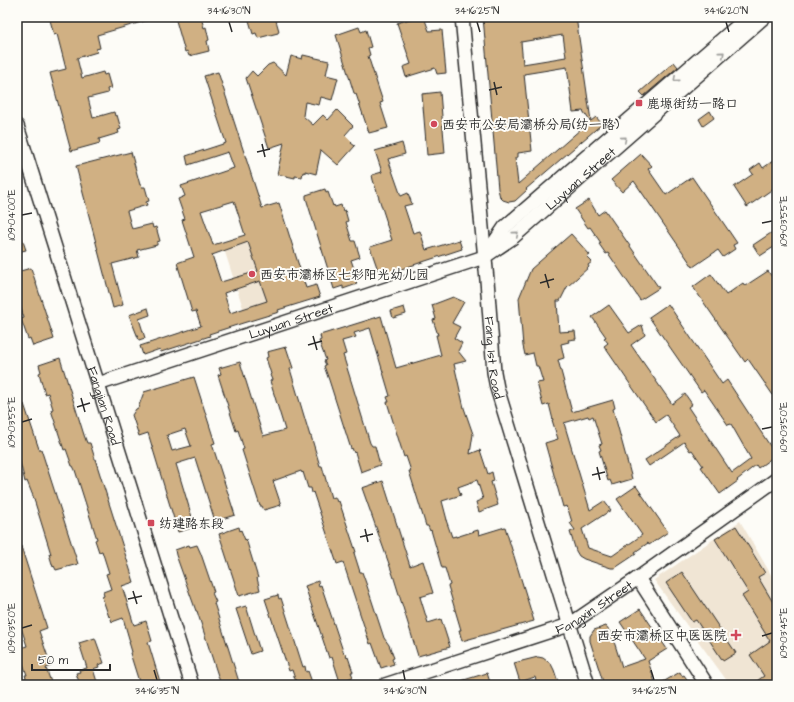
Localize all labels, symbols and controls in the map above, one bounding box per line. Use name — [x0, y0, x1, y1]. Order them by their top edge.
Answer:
text: 34°16'30"N — [207, 4, 251, 18]
text: 34°16'25"N — [455, 4, 499, 18]
text: 34°16'20"N — [704, 4, 748, 18]
one-way arrow — [717, 51, 725, 58]
one-way arrow — [673, 75, 681, 82]
place label: 鹿塬街纺一路口 — [647, 95, 738, 113]
marker: 鹿塬街纺一路口 — [634, 98, 644, 108]
place label: 西安市公安局灞桥分局(纺一路) — [442, 116, 620, 134]
marker: 西安市公安局灞桥分局(纺一路) — [429, 119, 439, 129]
one-way arrow — [620, 137, 627, 144]
street label: Luyuan Street — [542, 143, 620, 215]
text: 109°04'00"E — [5, 189, 19, 241]
text: 109°03'55"E — [777, 195, 791, 246]
one-way arrow — [511, 232, 519, 239]
place label: 西安市灞桥区七彩阳光幼儿园 — [260, 266, 429, 284]
marker: 西安市灞桥区七彩阳光幼儿园 — [247, 269, 257, 279]
street label: Luyuan Street — [247, 299, 336, 344]
street label: Fang 1st Road — [480, 316, 508, 401]
street label: Fangjian Road — [83, 364, 124, 448]
text: 109°03'55"E — [5, 396, 19, 447]
text: 109°03'50"E — [777, 402, 791, 452]
place label: 纺建路东段 — [159, 515, 224, 533]
marker: 纺建路东段 — [146, 518, 156, 528]
street label: Fangxin Street — [553, 576, 637, 639]
text: 109°03'50"E — [5, 603, 19, 653]
text: 109°03'45"E — [777, 608, 791, 658]
place label: 西安市灞桥区中医医院 — [597, 627, 727, 645]
marker: 西安市灞桥区中医医院 — [730, 629, 742, 641]
scale bar — [32, 646, 110, 672]
text: 50 m — [38, 652, 69, 669]
text: 34°16'35"N — [135, 684, 179, 698]
text: 34°16'30"N — [383, 684, 427, 698]
text: 34°16'25"N — [632, 684, 676, 698]

